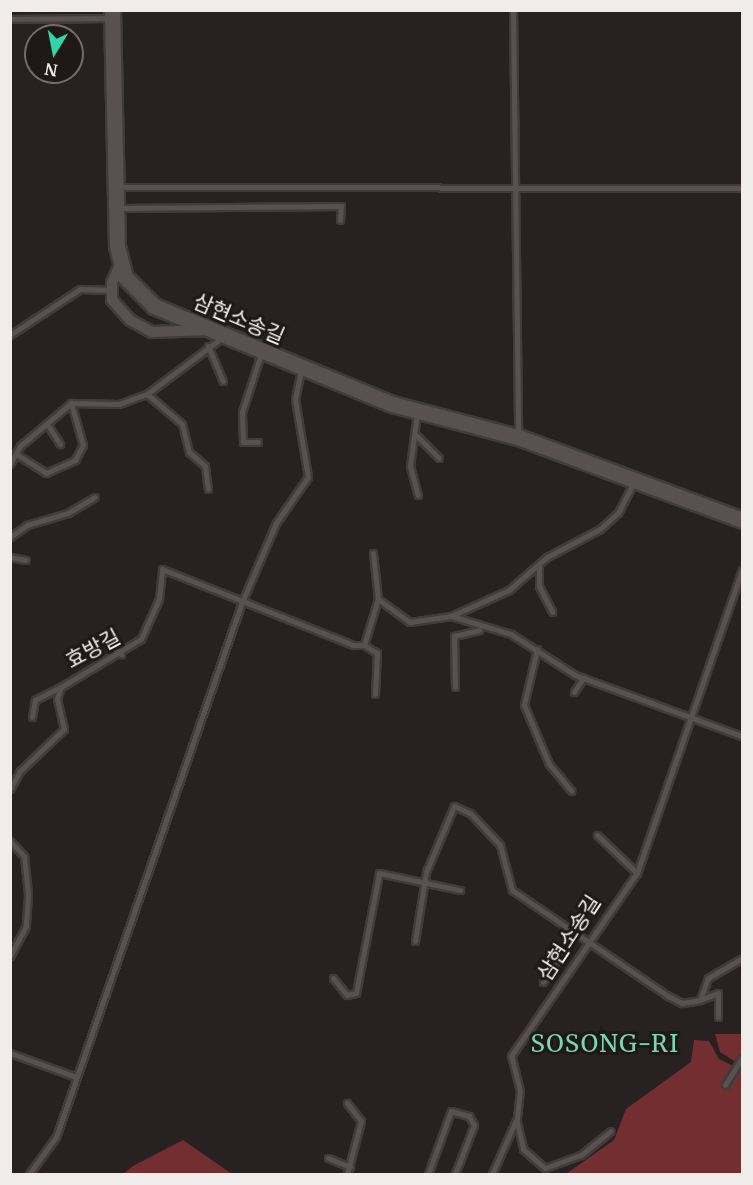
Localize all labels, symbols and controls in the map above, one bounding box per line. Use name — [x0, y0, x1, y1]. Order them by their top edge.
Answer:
north arrow — [24, 24, 84, 84]
text: N — [43, 59, 59, 81]
street label: 삼현소송길 — [190, 289, 288, 349]
street label: 효방길 — [61, 624, 125, 674]
street label: 삼현소송길 — [532, 891, 606, 985]
district label: SOSONG-RI — [530, 1030, 680, 1058]

